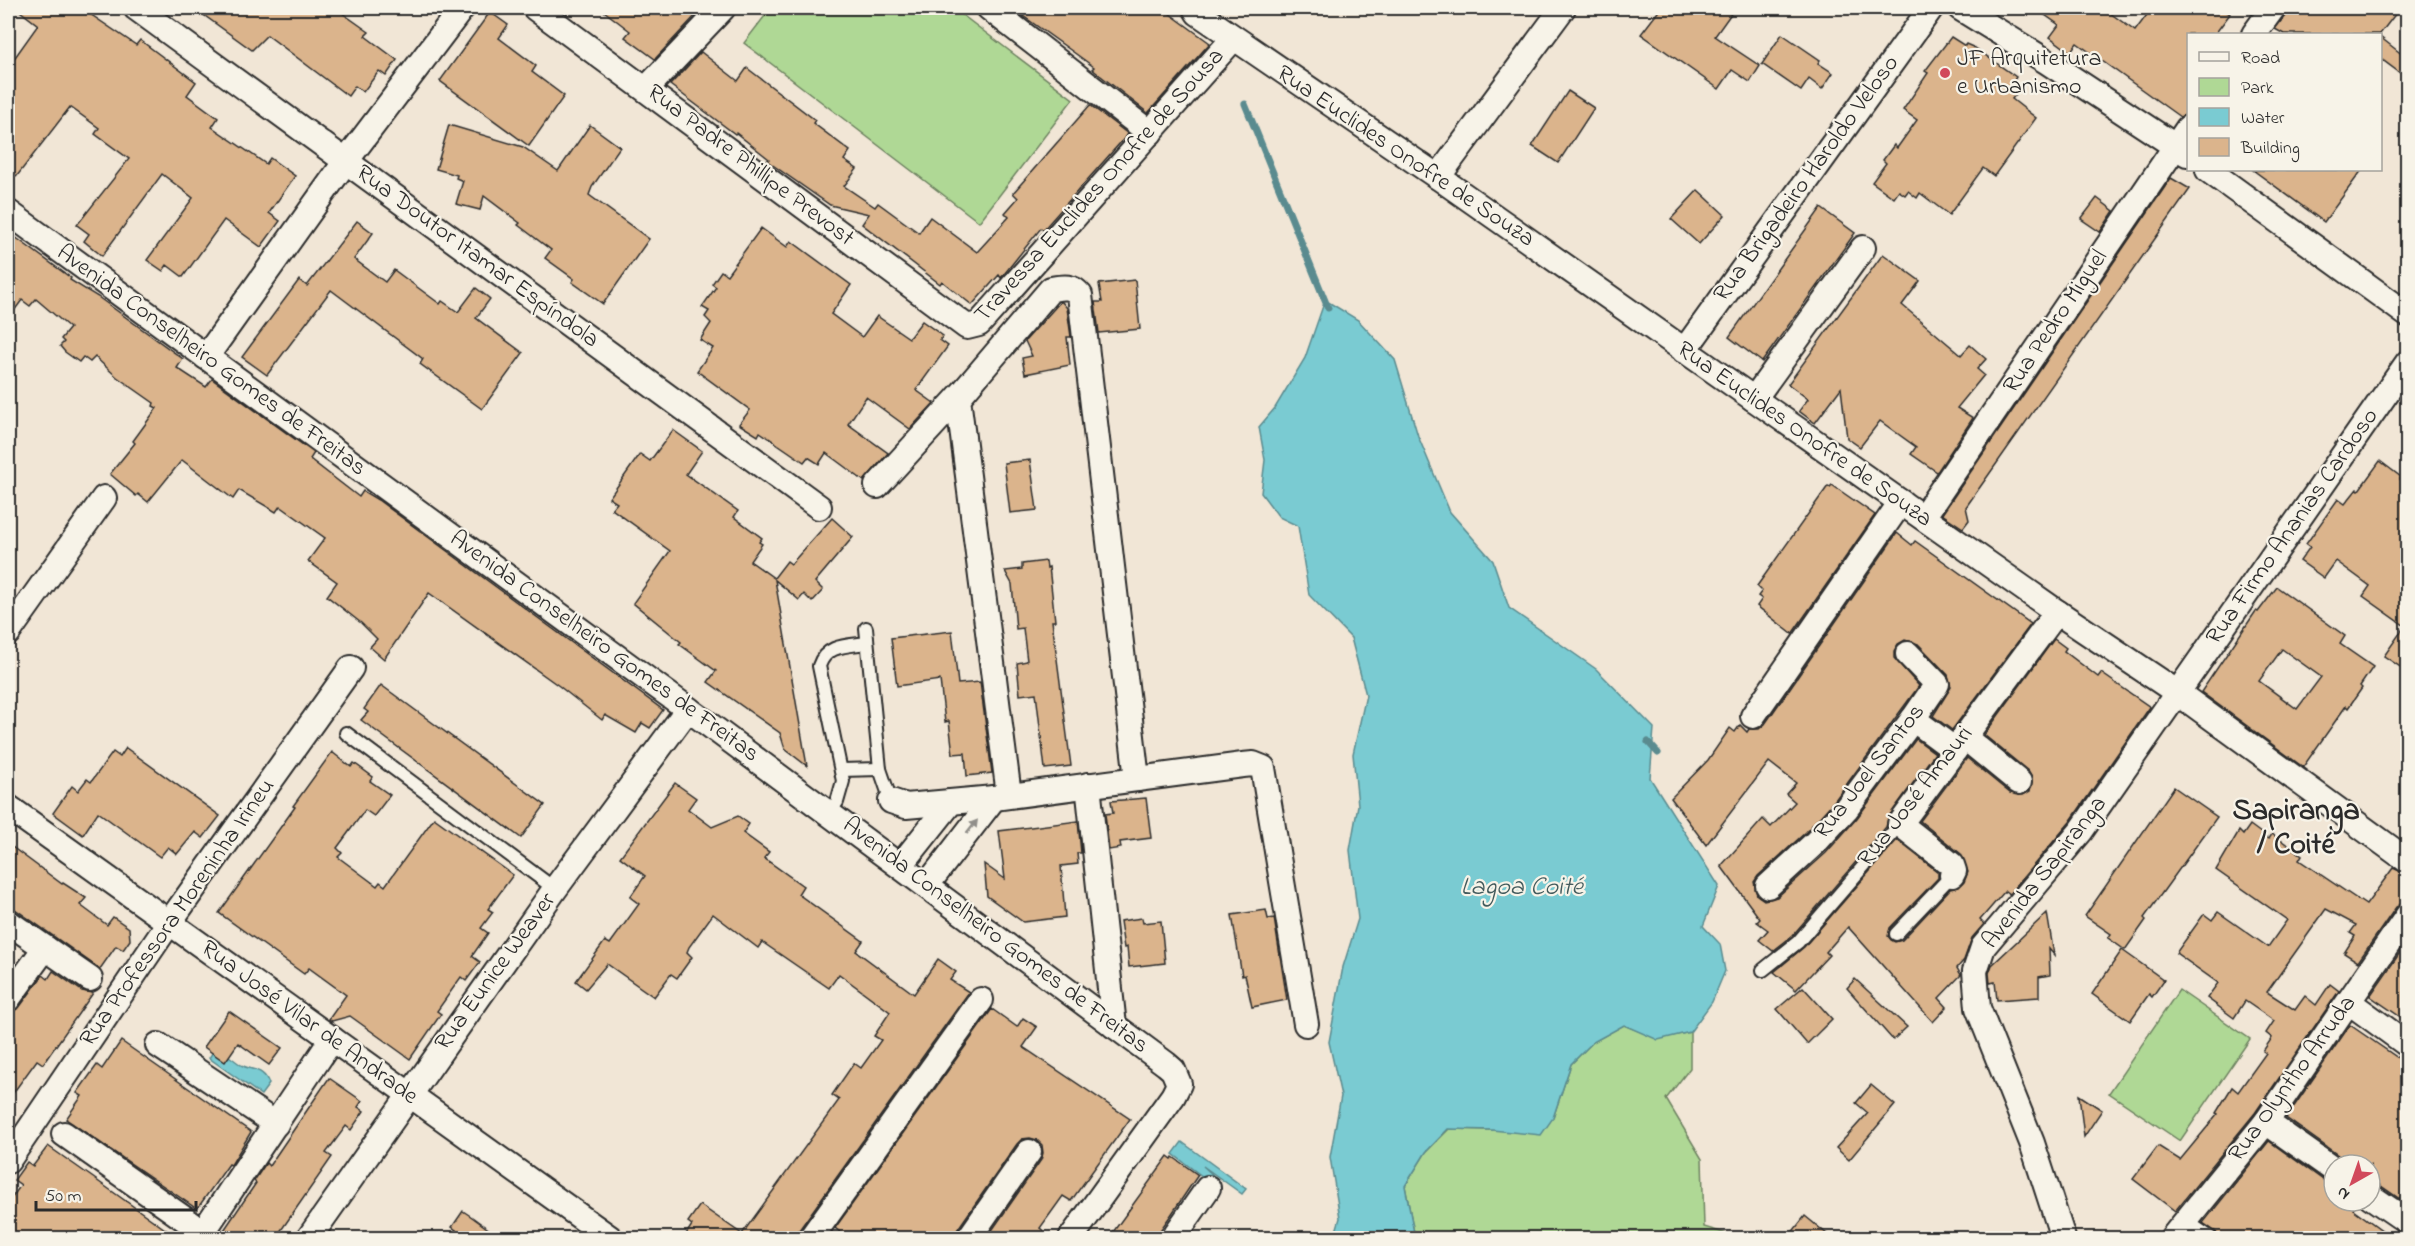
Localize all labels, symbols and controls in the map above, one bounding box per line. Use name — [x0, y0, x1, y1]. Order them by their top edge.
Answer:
legend — [2187, 33, 2382, 171]
street label: Travessa Euclides Onofre de Sousa — [967, 41, 1233, 331]
place label: JF Arquitetura e Urbanismo — [1957, 42, 2101, 105]
text: Road — [2241, 46, 2280, 72]
street label: Rua Brigadeiro Haroldo Veloso — [1705, 48, 1909, 310]
street label: Rua Euclides Onofre de Souza — [1269, 57, 1541, 257]
marker: JF Arquitetura e Urbanismo — [1938, 66, 1952, 80]
street label: Rua Padre Phillipe Prevost — [639, 76, 861, 256]
text: Park — [2241, 76, 2274, 102]
text: Water — [2241, 106, 2285, 132]
text: Building — [2240, 136, 2300, 163]
street label: Rua Doutor Itamar Espíndola — [348, 157, 606, 357]
street label: Avenida Conselheiro Gomes de Freitas — [49, 236, 373, 486]
street label: Rua Pedro Miguel — [1995, 243, 2117, 401]
street label: Rua Euclides Onofre de Souza — [1669, 333, 1939, 537]
street label: Rua Firmo Ananias Cardoso — [2198, 402, 2388, 652]
street label: Avenida Conselheiro Gomes de Freitas — [442, 522, 766, 772]
street label: Rua Joel Santos — [1806, 697, 1934, 847]
street label: Rua José Amauri — [1850, 719, 1982, 875]
street label: Rua Professora Moreninha Irineu — [72, 772, 284, 1054]
street label: Avenida Sapiranga — [1974, 789, 2116, 957]
district label: Sapiranga / Coité — [2232, 790, 2360, 868]
street label: Avenida Conselheiro Gomes de Freitas — [834, 809, 1156, 1063]
one-way arrow — [966, 820, 978, 836]
water label: Lagoa Coité — [1461, 869, 1584, 907]
street label: Rua Eunice Weaver — [427, 885, 566, 1058]
street label: Rua José Vilar de Andrade — [193, 932, 425, 1114]
street label: Rua Olyntho Arruda — [2220, 988, 2366, 1170]
north arrow — [2322, 1153, 2382, 1213]
scale bar — [36, 1174, 196, 1212]
text: N — [2332, 1180, 2355, 1206]
text: 50 m — [45, 1184, 82, 1210]

